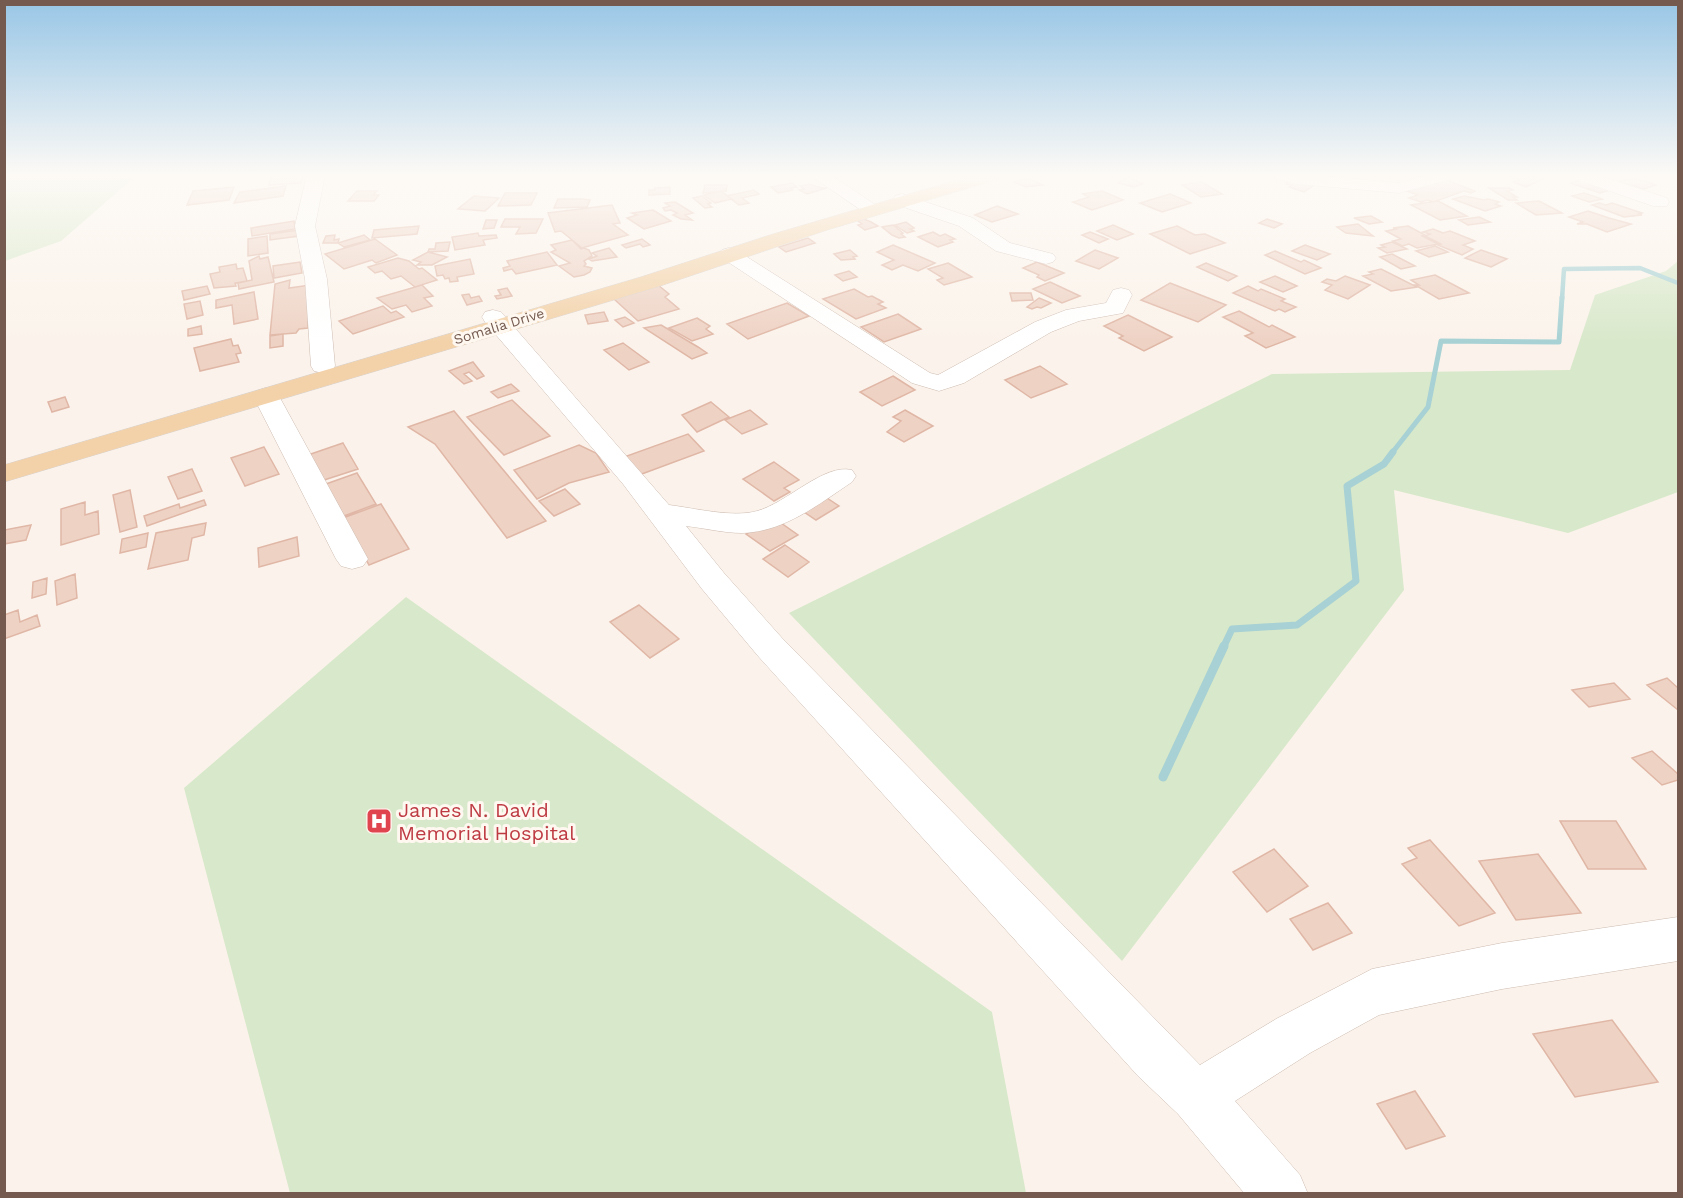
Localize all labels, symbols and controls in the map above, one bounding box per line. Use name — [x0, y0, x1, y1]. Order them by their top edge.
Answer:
street label: Somalia Drive — [452, 305, 546, 347]
place label: James N. David Memorial Hospital — [398, 798, 575, 845]
hospital icon: James N. David Memorial Hospital — [364, 806, 394, 836]

